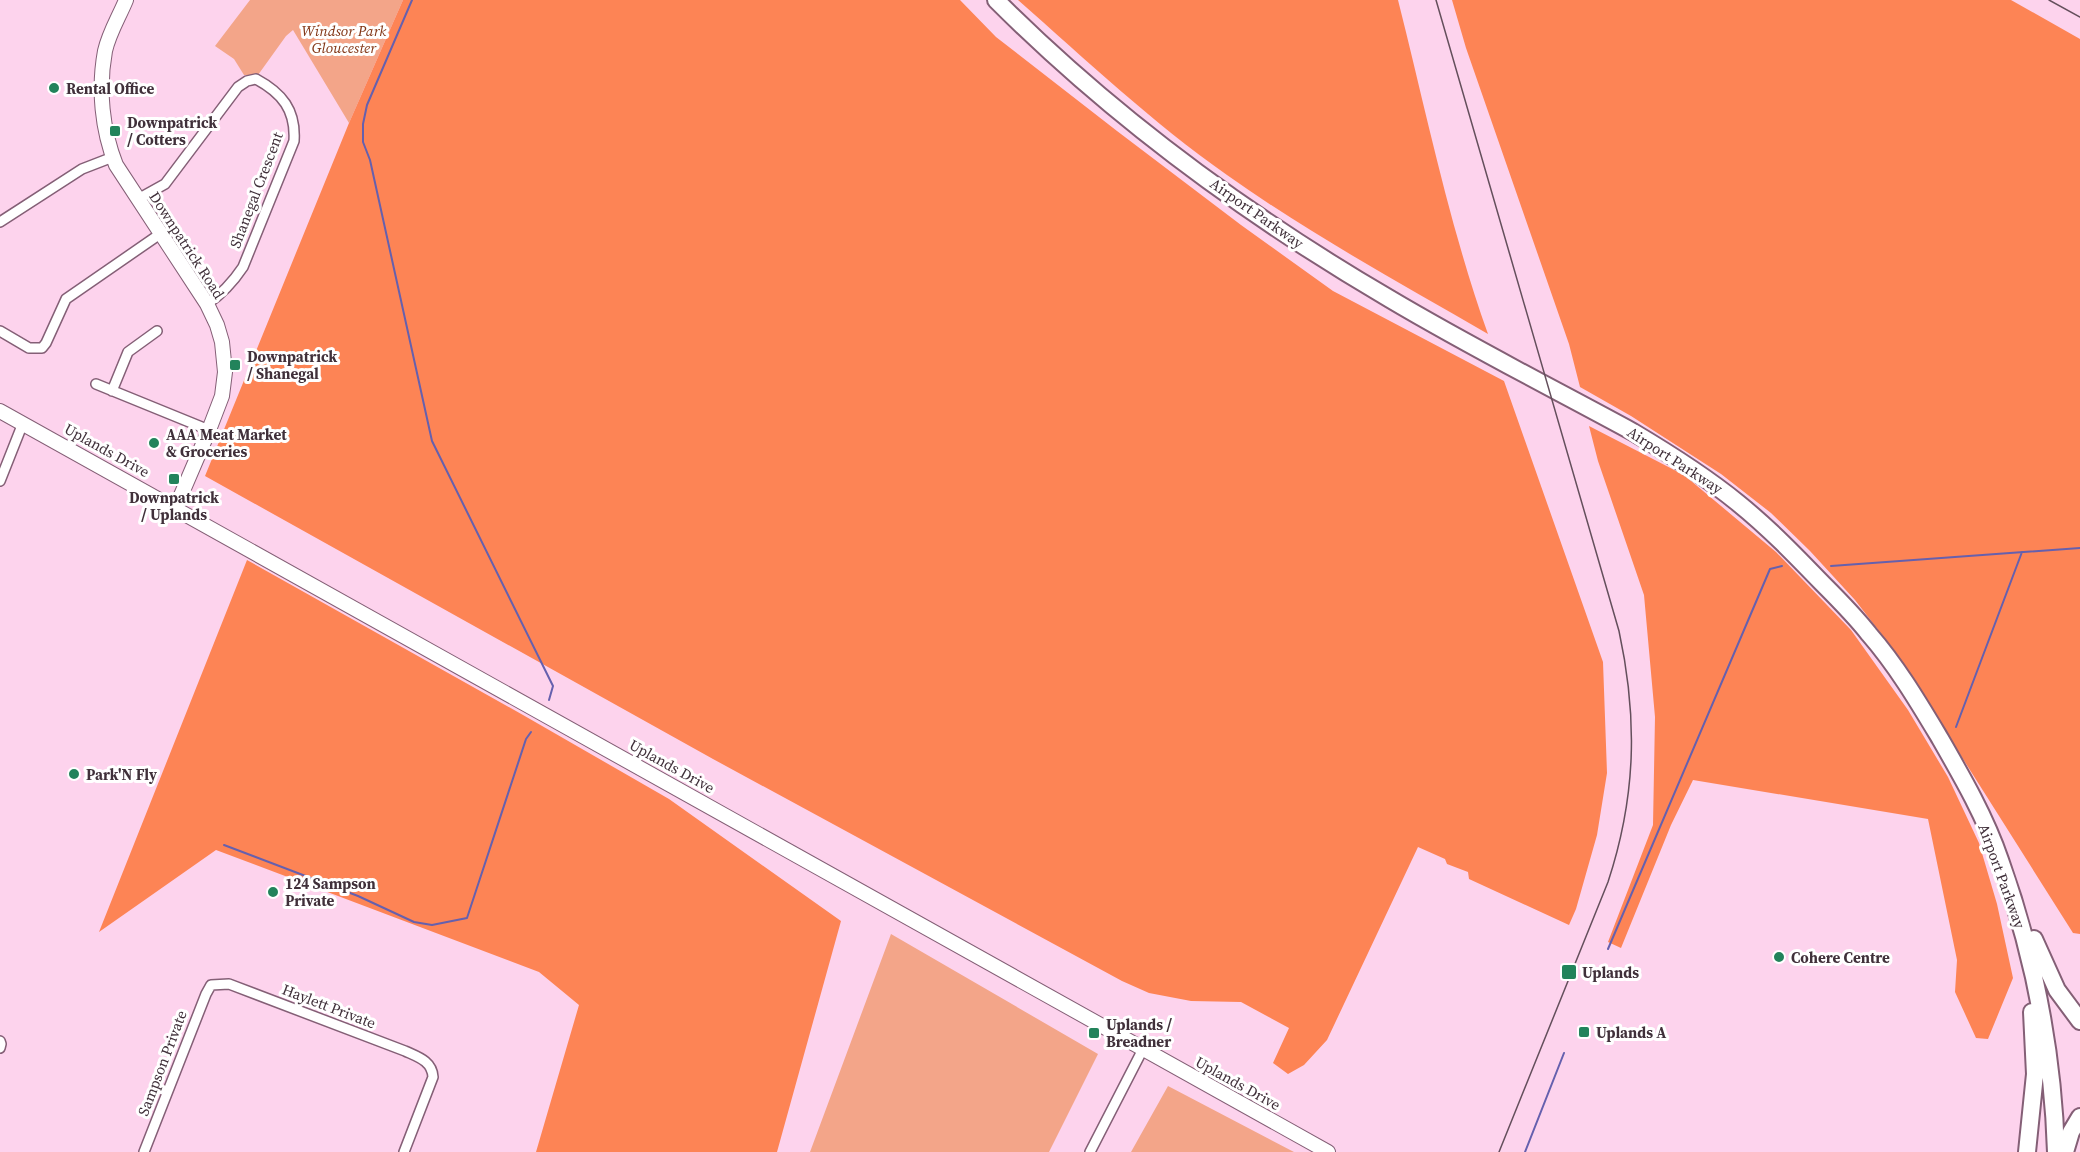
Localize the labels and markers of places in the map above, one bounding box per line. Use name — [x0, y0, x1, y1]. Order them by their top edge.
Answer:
place label: Rental Office — [66, 78, 154, 99]
marker: Rental Office — [47, 81, 61, 95]
place label: Downpatrick / Cotters — [127, 112, 217, 150]
marker: Downpatrick / Cotters — [108, 124, 122, 138]
place label: Downpatrick / Shanegal — [247, 346, 337, 384]
marker: Downpatrick / Shanegal — [228, 358, 242, 372]
place label: AAA Meat Market & Groceries — [166, 424, 287, 462]
marker: AAA Meat Market & Groceries — [147, 436, 161, 450]
marker: Downpatrick / Uplands — [167, 472, 181, 486]
place label: Downpatrick / Uplands — [129, 487, 219, 525]
place label: Park'N Fly — [86, 764, 157, 785]
marker: Park'N Fly — [67, 767, 81, 781]
place label: 124 Sampson Private — [285, 873, 376, 911]
marker: 124 Sampson Private — [266, 885, 280, 899]
place label: Cohere Centre — [1791, 947, 1890, 968]
marker: Cohere Centre — [1772, 950, 1786, 964]
place label: Uplands — [1582, 962, 1639, 983]
marker: Uplands — [1560, 963, 1578, 981]
place label: Uplands / Breadner — [1106, 1014, 1172, 1052]
place label: Uplands A — [1596, 1022, 1666, 1043]
marker: Uplands A — [1577, 1025, 1591, 1039]
marker: Uplands / Breadner — [1087, 1026, 1101, 1040]

